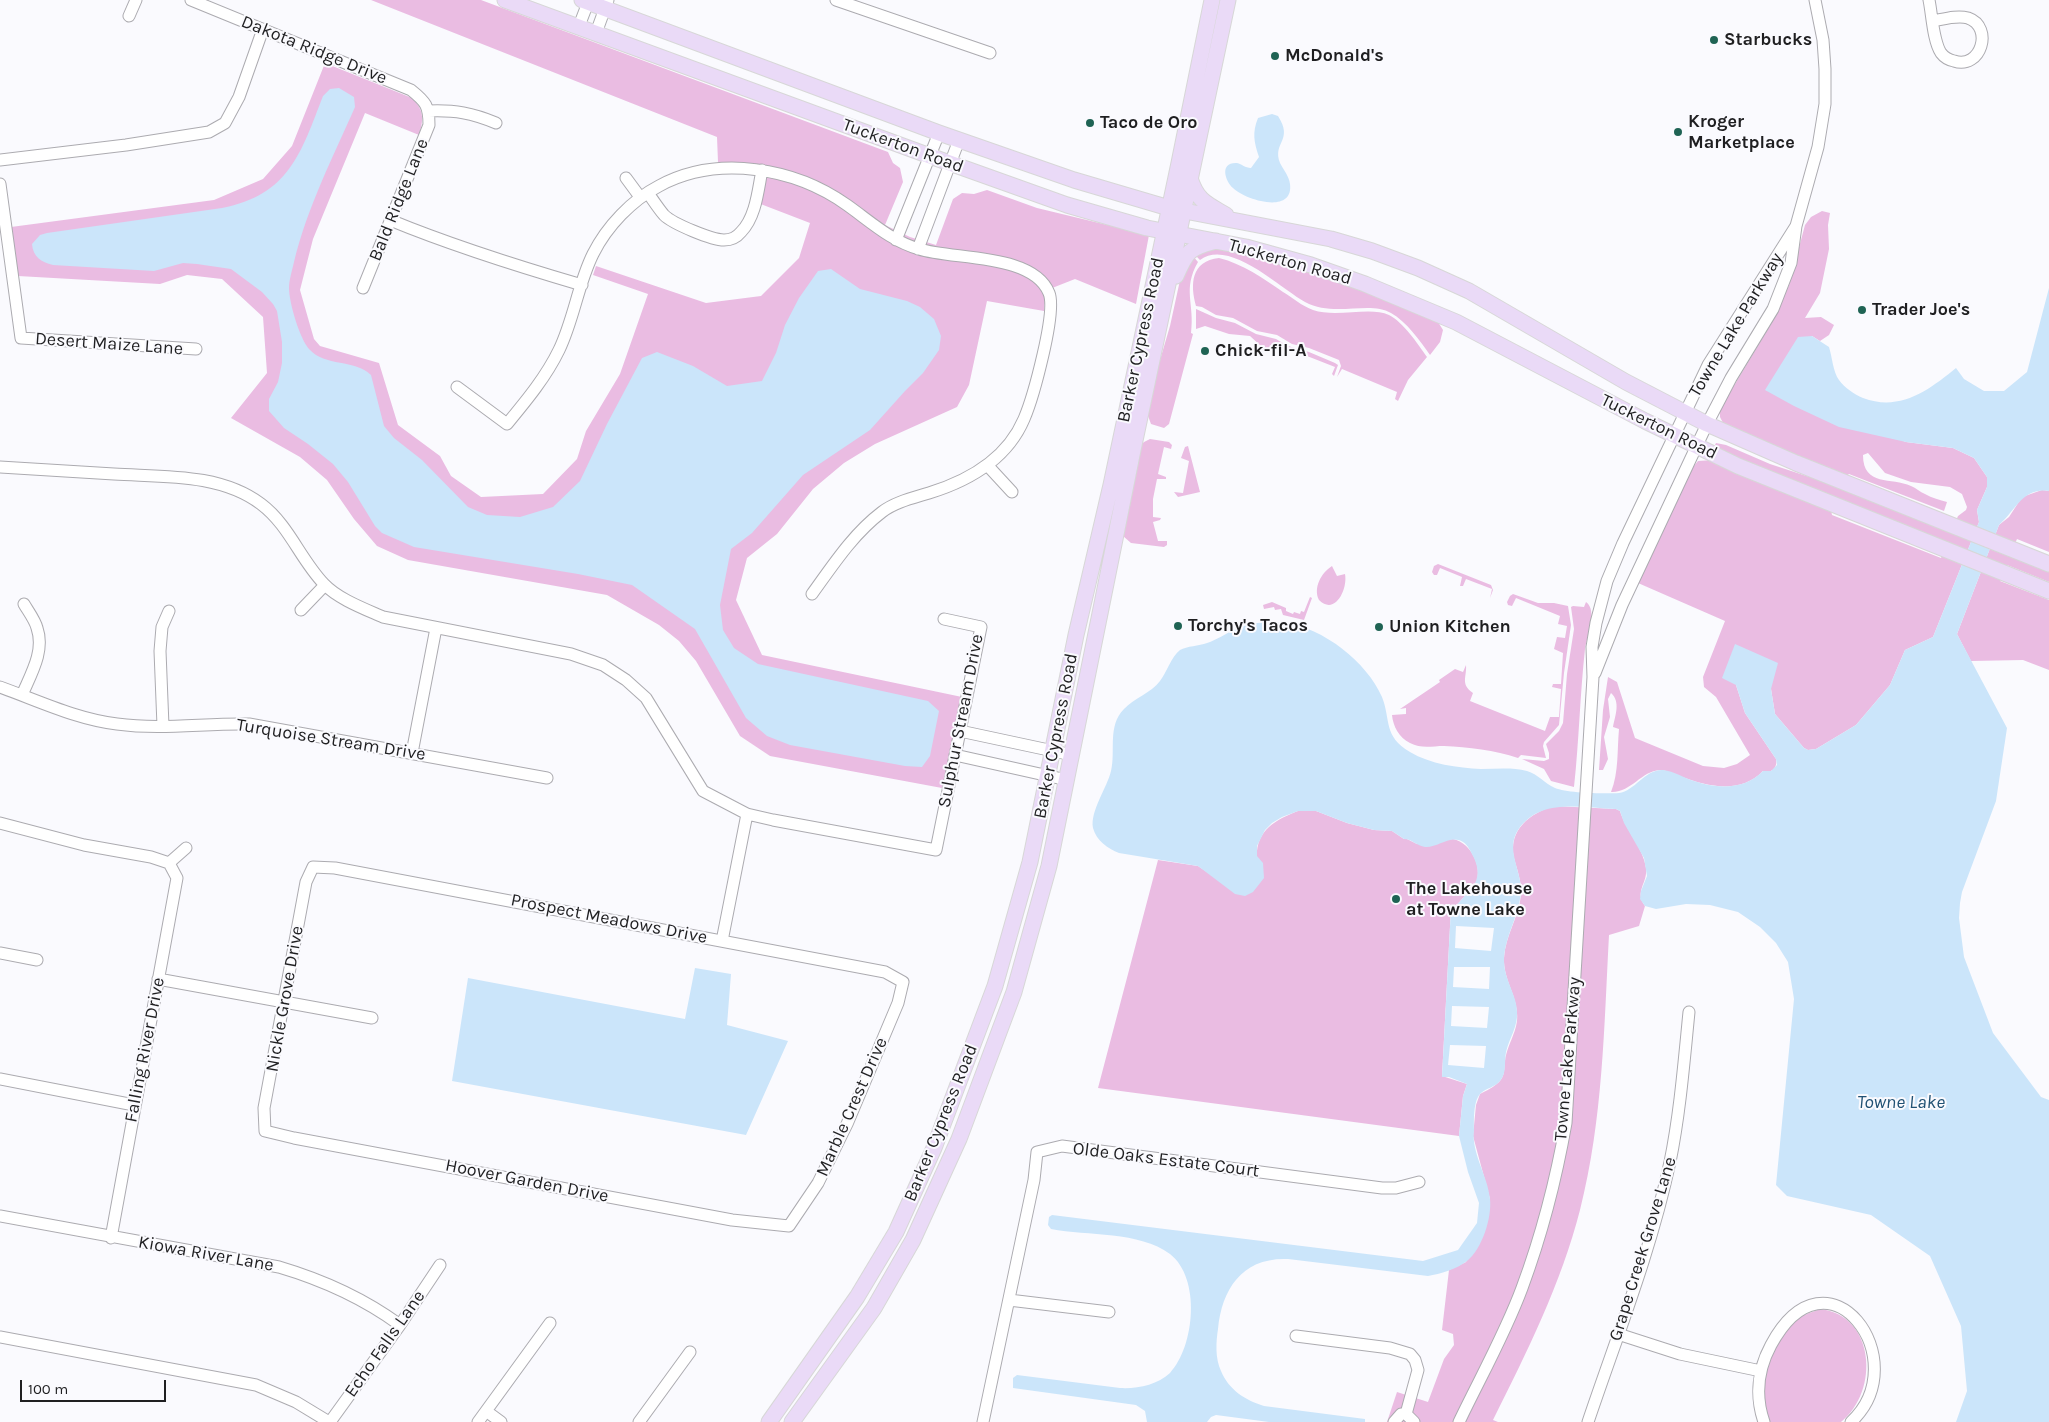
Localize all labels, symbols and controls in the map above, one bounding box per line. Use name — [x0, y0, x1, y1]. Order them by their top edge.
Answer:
street label: Dakota Ridge Drive — [238, 11, 390, 89]
place label: Starbucks — [1724, 29, 1812, 51]
marker: Starbucks — [1708, 34, 1720, 46]
place label: McDonald's — [1285, 45, 1384, 67]
marker: McDonald's — [1269, 50, 1281, 62]
place label: Kroger Marketplace — [1688, 111, 1795, 154]
place label: Taco de Oro — [1100, 112, 1197, 134]
street label: Tuckerton Road — [840, 114, 966, 178]
marker: Taco de Oro — [1084, 117, 1096, 129]
marker: Kroger Marketplace — [1672, 126, 1684, 138]
street label: Bald Ridge Lane — [365, 136, 433, 264]
street label: Tuckerton Road — [1226, 234, 1354, 290]
street label: Towne Lake Parkway — [1684, 249, 1788, 401]
street label: Barker Cypress Road — [1113, 256, 1169, 424]
place label: Trader Joe's — [1872, 299, 1970, 321]
marker: Trader Joe's — [1856, 304, 1868, 316]
street label: Desert Maize Lane — [34, 328, 184, 360]
place label: Chick-fil-A — [1215, 340, 1306, 362]
marker: Chick-fil-A — [1199, 345, 1211, 357]
street label: Tuckerton Road — [1597, 389, 1721, 465]
place label: Torchy's Tacos — [1188, 615, 1308, 637]
place label: Union Kitchen — [1389, 616, 1511, 638]
marker: Torchy's Tacos — [1172, 620, 1184, 632]
marker: Union Kitchen — [1373, 621, 1385, 633]
street label: Sulphur Stream Drive — [934, 632, 988, 810]
street label: Barker Cypress Road — [1029, 651, 1083, 821]
street label: Turquoise Stream Drive — [235, 714, 427, 766]
place label: The Lakehouse at Towne Lake — [1406, 878, 1532, 921]
street label: Prospect Meadows Drive — [509, 889, 709, 949]
marker: The Lakehouse at Towne Lake — [1390, 893, 1402, 905]
street label: Nickle Grove Drive — [261, 924, 309, 1074]
street label: Falling River Drive — [120, 976, 170, 1124]
street label: Towne Lake Parkway — [1550, 976, 1586, 1142]
street label: Marble Crest Drive — [812, 1034, 892, 1180]
street label: Barker Cypress Road — [900, 1041, 982, 1205]
water label: Towne Lake — [1857, 1092, 1945, 1114]
street label: Olde Oaks Estate Court — [1071, 1138, 1261, 1182]
street label: Grape Creek Grove Lane — [1605, 1154, 1681, 1344]
street label: Hoover Garden Drive — [444, 1155, 610, 1207]
street label: Kiowa River Lane — [137, 1231, 275, 1277]
street label: Echo Falls Lane — [340, 1286, 430, 1402]
scale bar — [22, 1370, 169, 1402]
text: 100 m — [28, 1380, 68, 1398]

